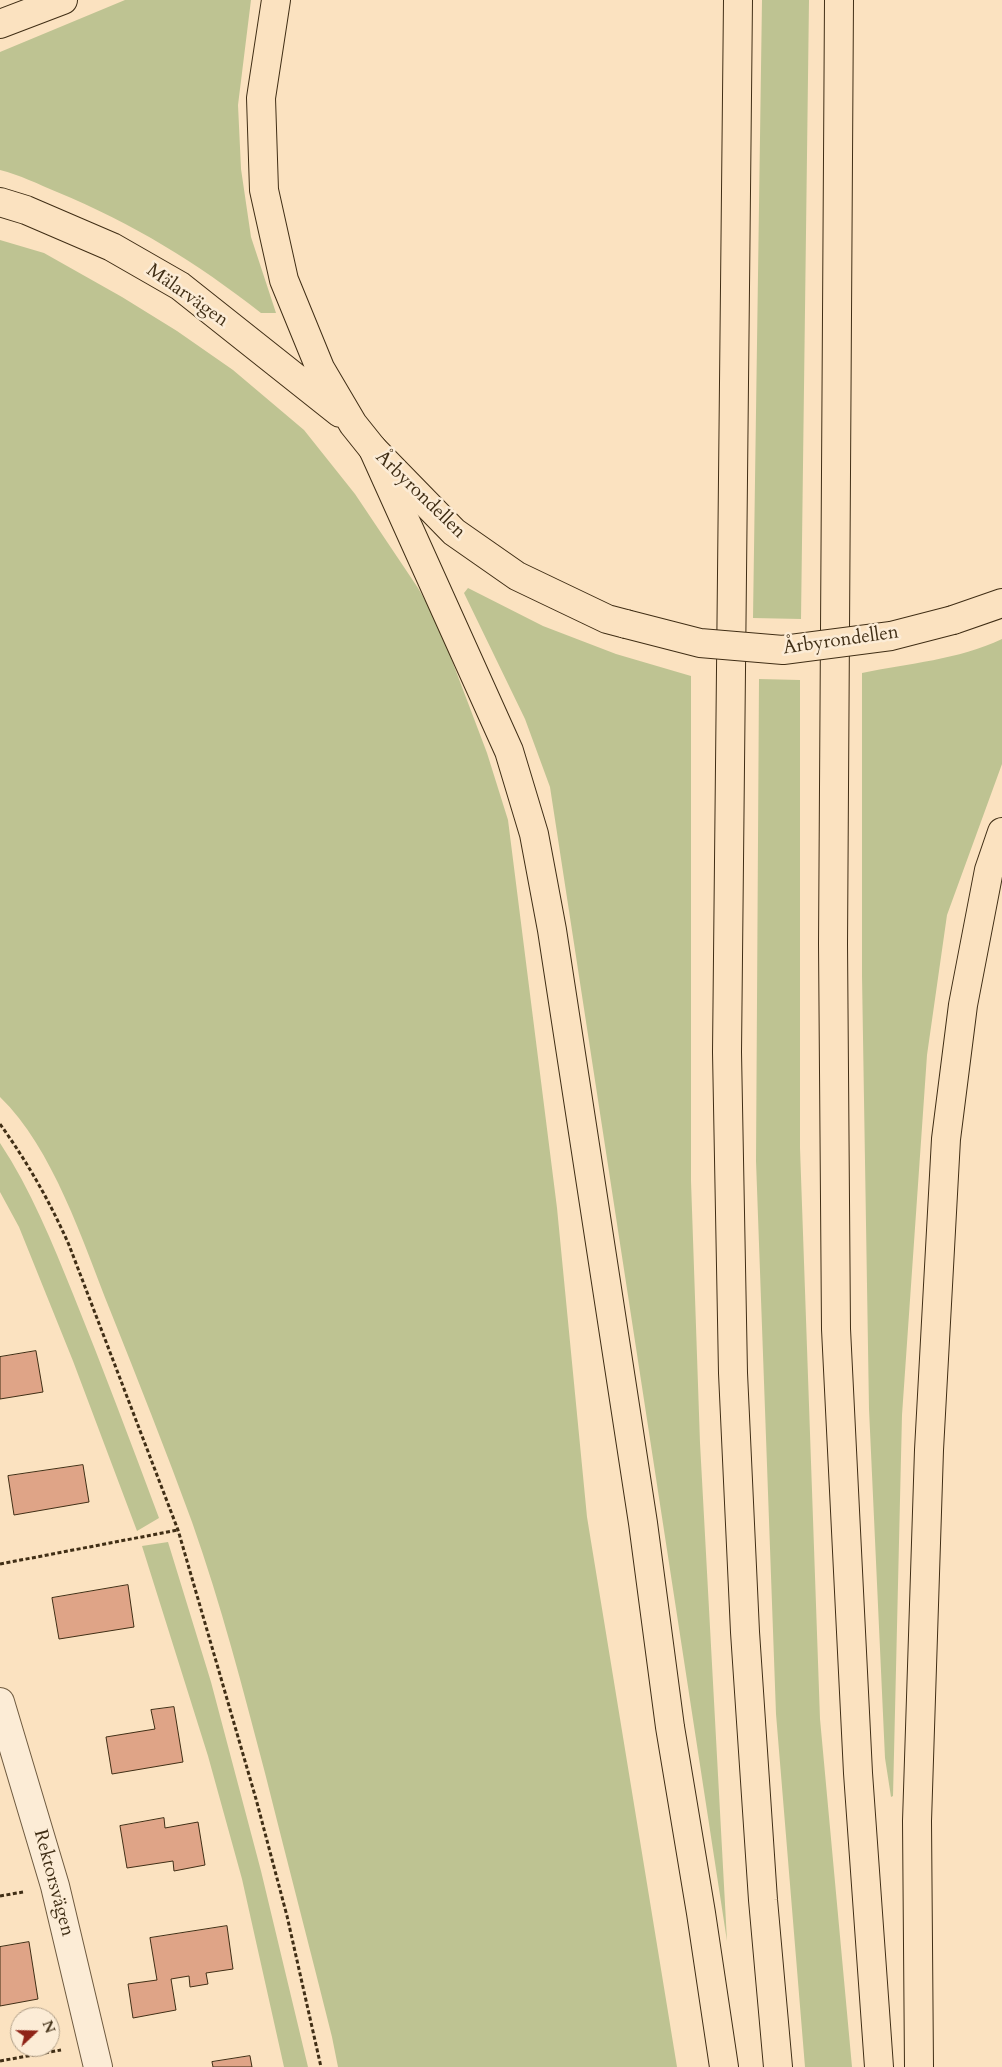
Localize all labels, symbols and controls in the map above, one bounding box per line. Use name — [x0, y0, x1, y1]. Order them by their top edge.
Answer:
street label: Mälarvägen — [142, 260, 232, 332]
street label: Årbyrondellen — [370, 446, 470, 544]
street label: Årbyrondellen — [782, 622, 900, 660]
street label: Rektorsvägen — [28, 1827, 78, 1939]
north arrow — [10, 2007, 60, 2057]
text: N — [37, 2018, 60, 2036]

